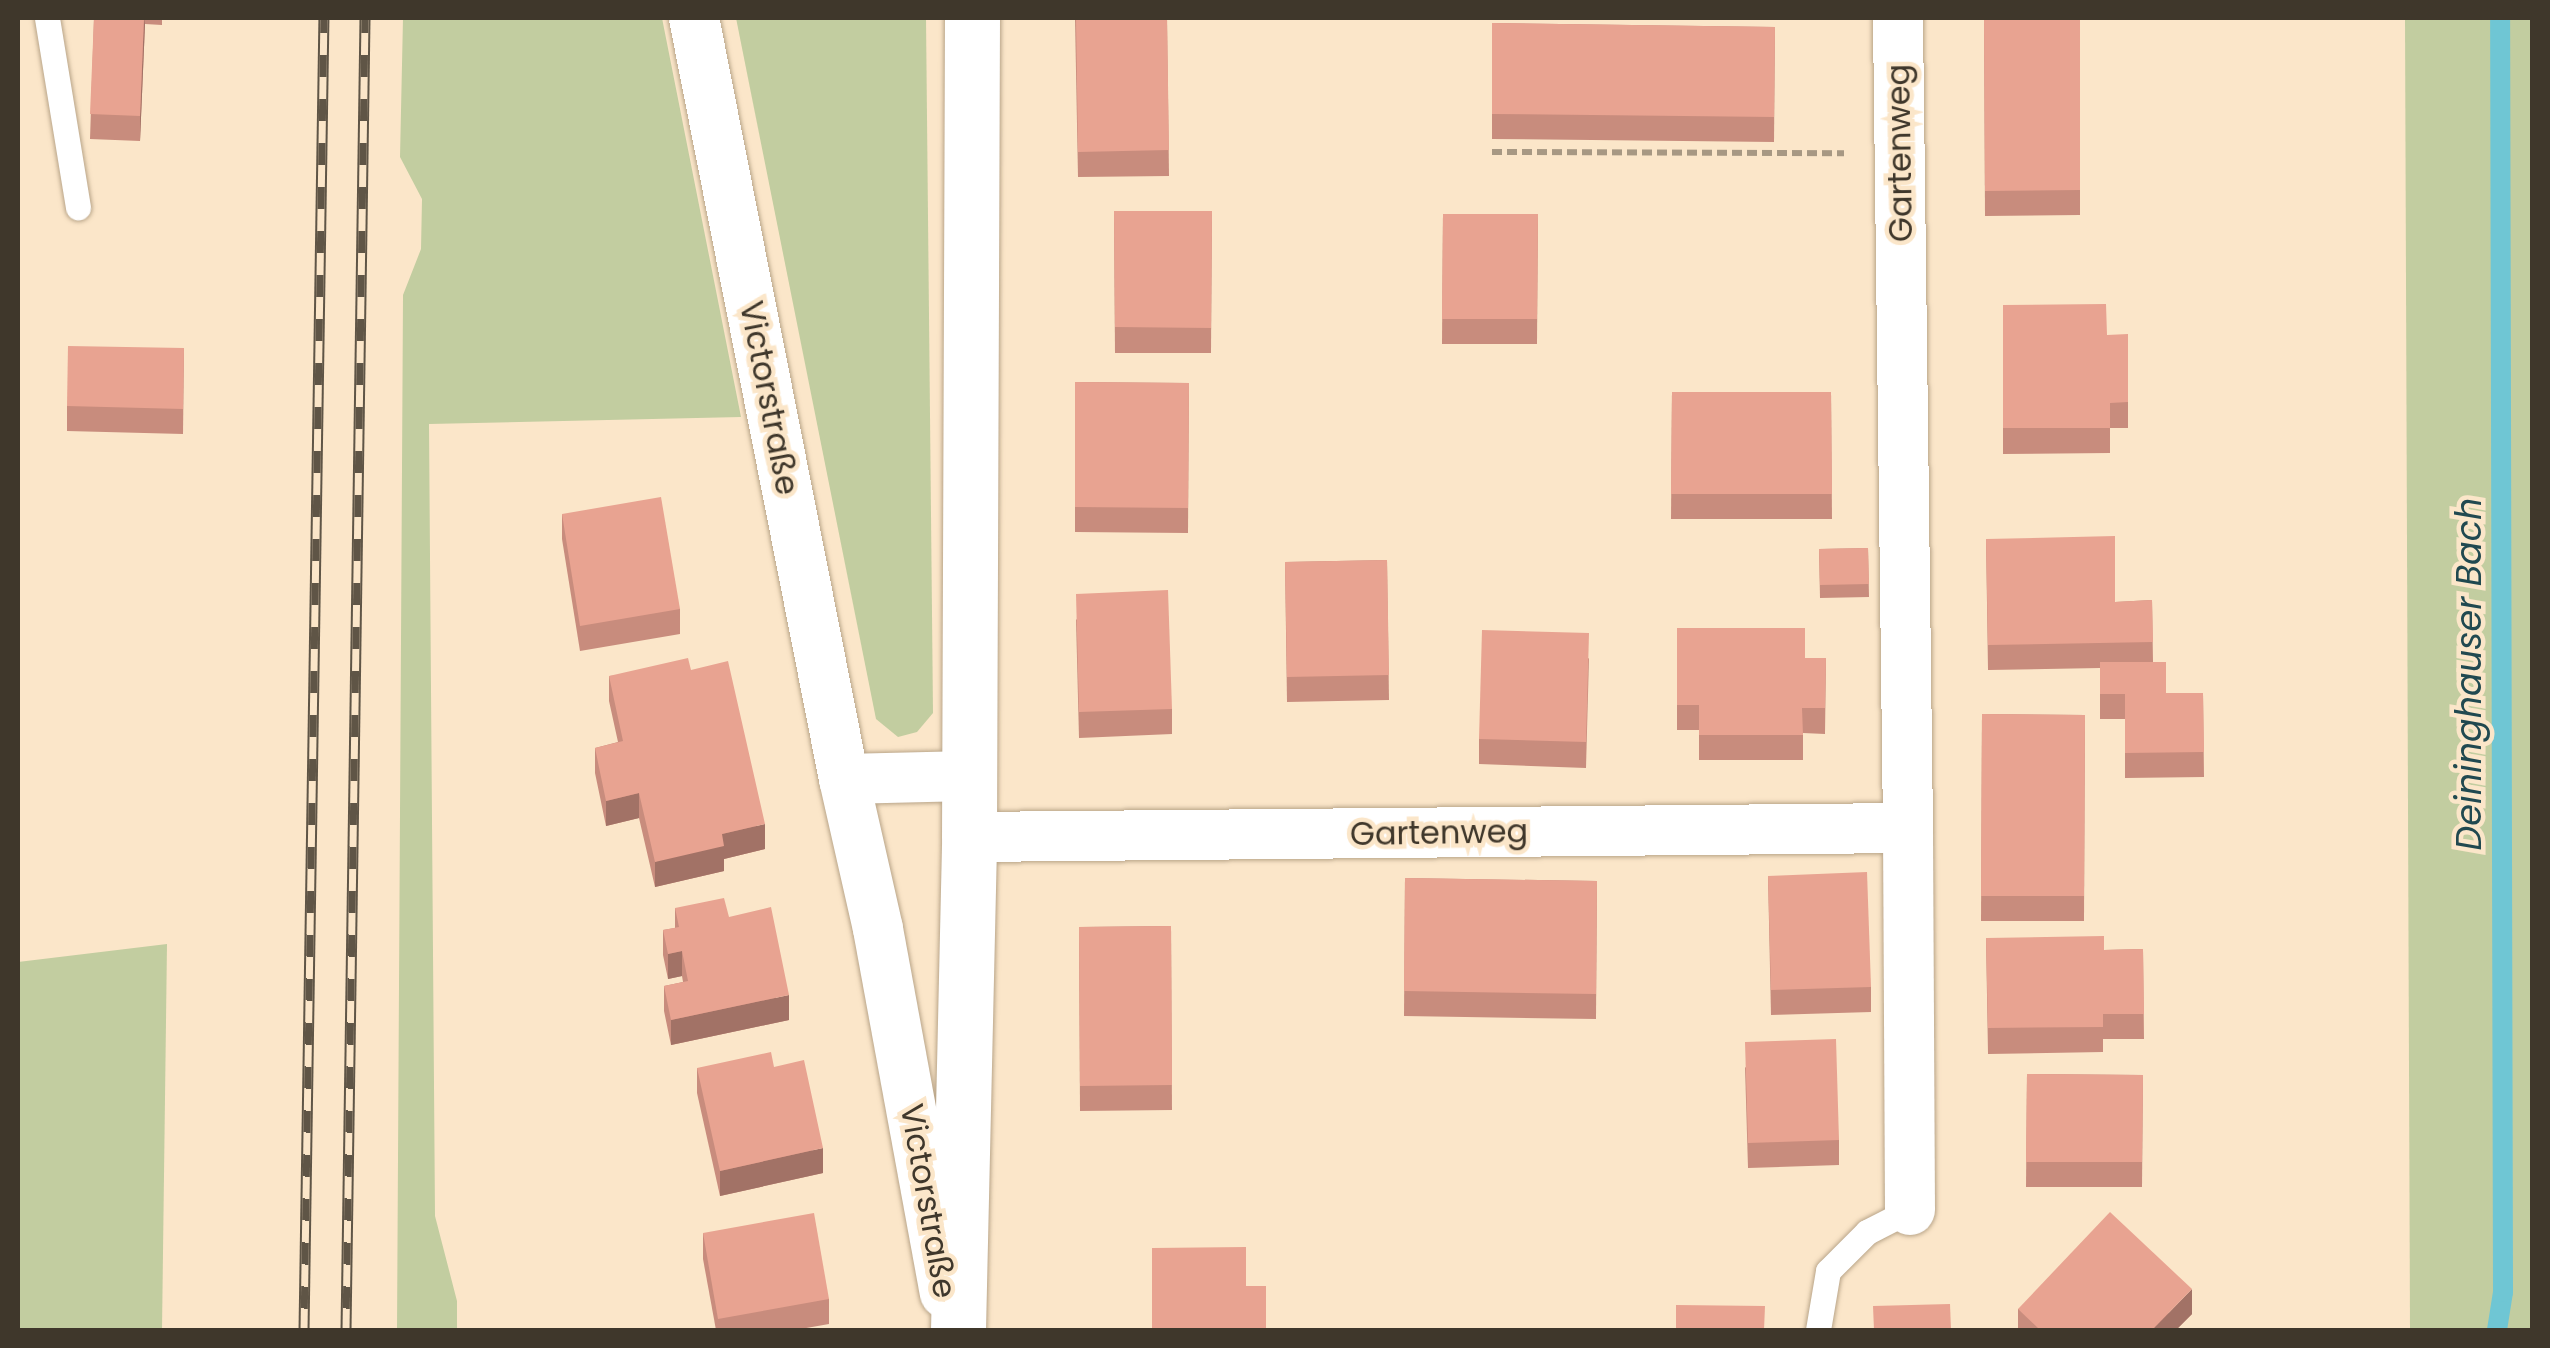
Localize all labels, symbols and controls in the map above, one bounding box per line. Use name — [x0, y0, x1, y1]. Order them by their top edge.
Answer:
street label: Gartenweg — [1879, 64, 1921, 242]
street label: Victorstraße — [731, 298, 807, 498]
water label: Deininghauser Bach — [2448, 498, 2490, 850]
street label: Gartenweg — [1350, 812, 1528, 854]
street label: Victorstraße — [892, 1101, 964, 1301]

